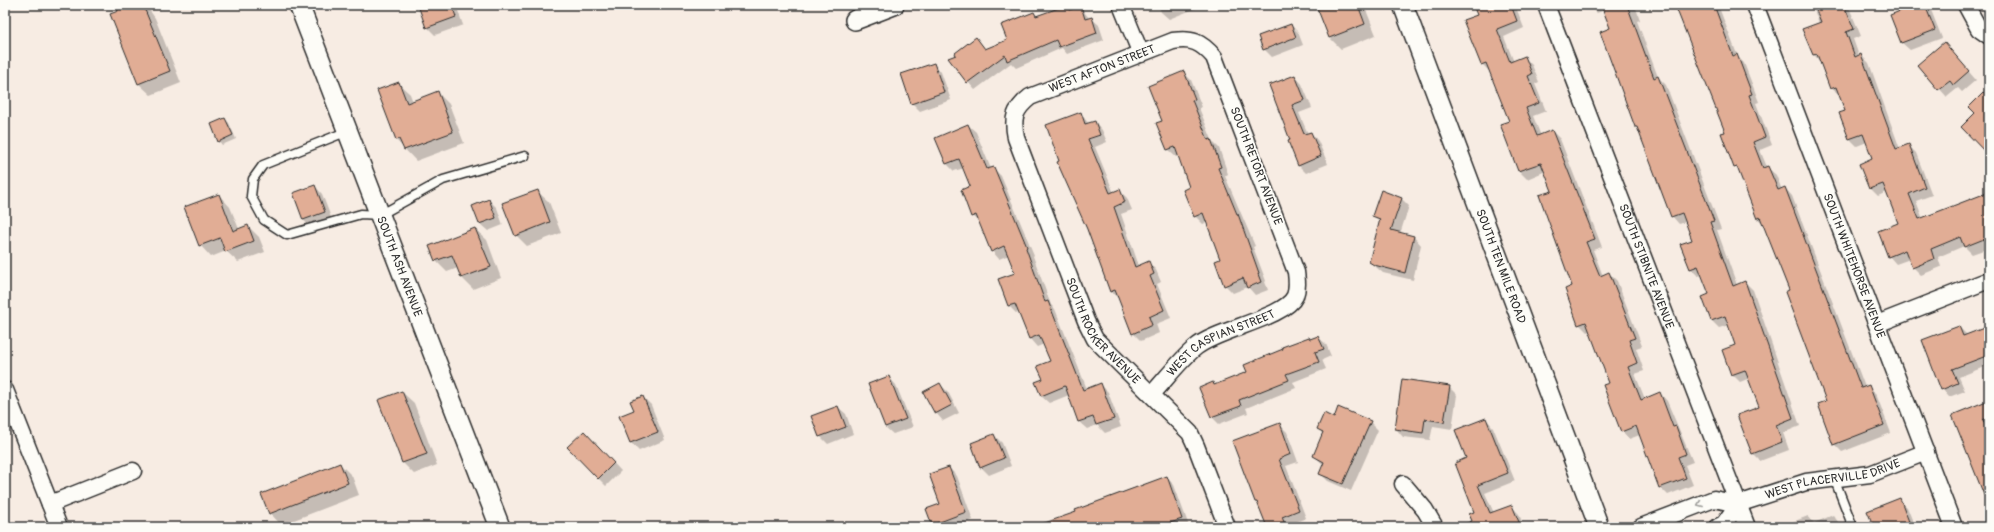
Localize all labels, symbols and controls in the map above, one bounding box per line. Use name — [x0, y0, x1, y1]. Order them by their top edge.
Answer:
street label: WEST AFTON STREET — [1047, 42, 1158, 96]
street label: SOUTH RETORT AVENUE — [1227, 105, 1285, 227]
street label: SOUTH WHITEHORSE AVENUE — [1820, 191, 1889, 340]
street label: SOUTH STIBNITE AVENUE — [1616, 202, 1677, 331]
street label: SOUTH TEN MILE ROAD — [1473, 207, 1530, 326]
street label: SOUTH ASH AVENUE — [373, 214, 426, 319]
street label: SOUTH ROCKER AVENUE — [1063, 275, 1143, 387]
street label: WEST CASPIAN STREET — [1164, 306, 1278, 379]
street label: WEST PLACERVILLE DRIVE — [1763, 455, 1902, 502]
one-way arrow — [1697, 499, 1704, 507]

